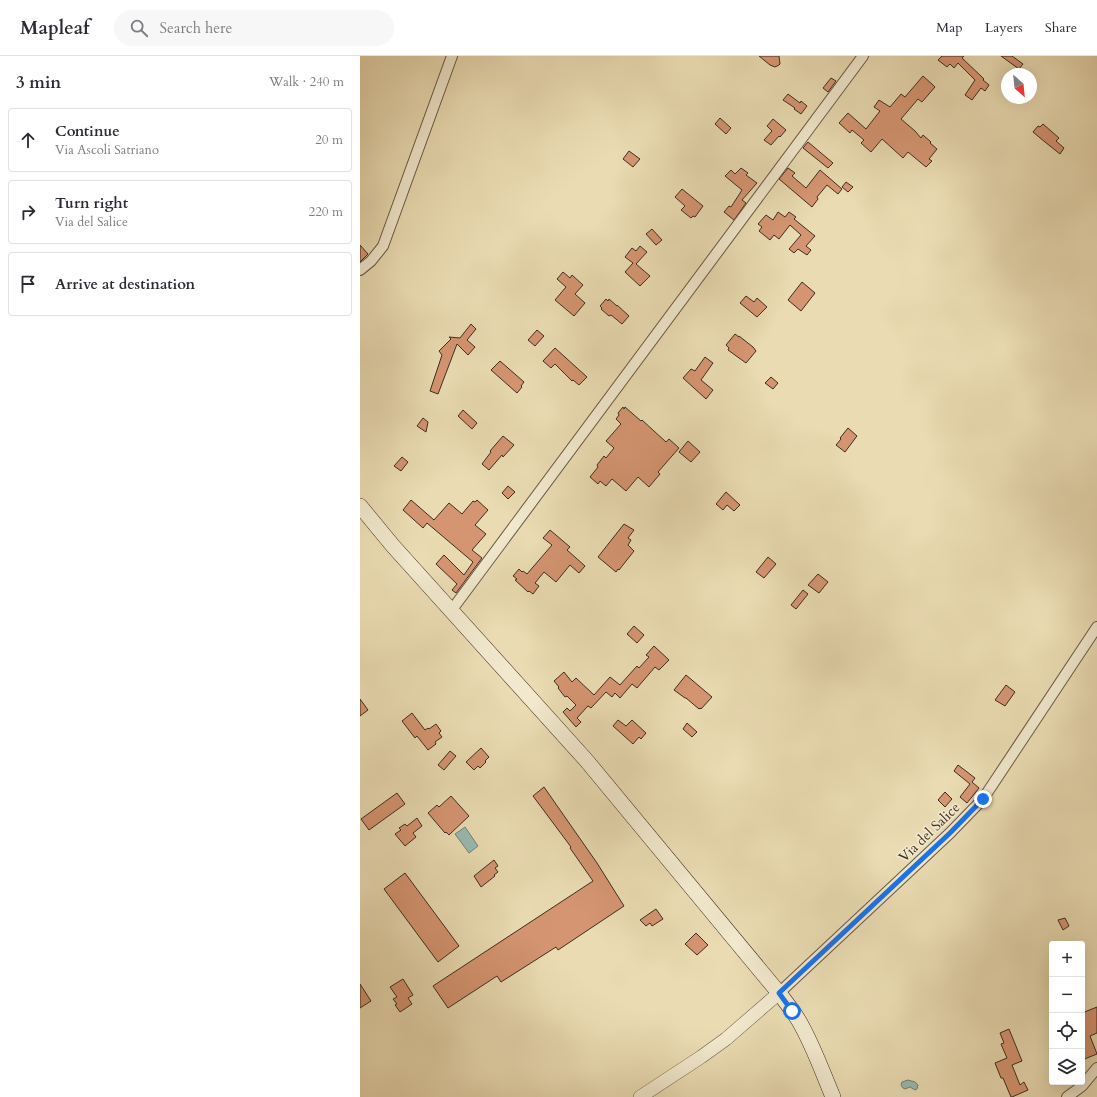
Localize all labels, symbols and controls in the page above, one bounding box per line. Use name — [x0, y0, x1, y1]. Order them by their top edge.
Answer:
search box — [114, 10, 394, 46]
text: Mapleaf — [20, 15, 90, 41]
icon: search — [128, 17, 150, 39]
text: Search here — [160, 18, 232, 38]
text: Map — [936, 18, 963, 37]
text: Layers — [985, 18, 1023, 37]
text: Share — [1045, 18, 1077, 37]
north arrow — [1001, 68, 1037, 104]
text: 3 min — [16, 71, 61, 94]
text: Walk · 240 m — [269, 73, 344, 91]
text: Continue — [55, 121, 120, 141]
icon: ahead — [17, 129, 39, 151]
text: 20 m — [315, 131, 343, 149]
text: Via Ascoli Satriano — [55, 141, 159, 159]
text: Turn right — [55, 193, 128, 213]
icon: right — [17, 201, 39, 223]
text: 220 m — [309, 203, 343, 221]
text: Via del Salice — [55, 213, 128, 231]
icon: arrive — [17, 273, 39, 295]
text: Arrive at destination — [55, 274, 195, 294]
route end — [974, 790, 992, 808]
street label: Via del Salice — [895, 798, 964, 866]
map controls — [1049, 941, 1085, 1085]
button: + — [1049, 941, 1085, 977]
button: − — [1049, 977, 1085, 1013]
route start — [783, 1002, 801, 1020]
button: locate — [1049, 1013, 1085, 1049]
button: layers — [1049, 1049, 1085, 1085]

